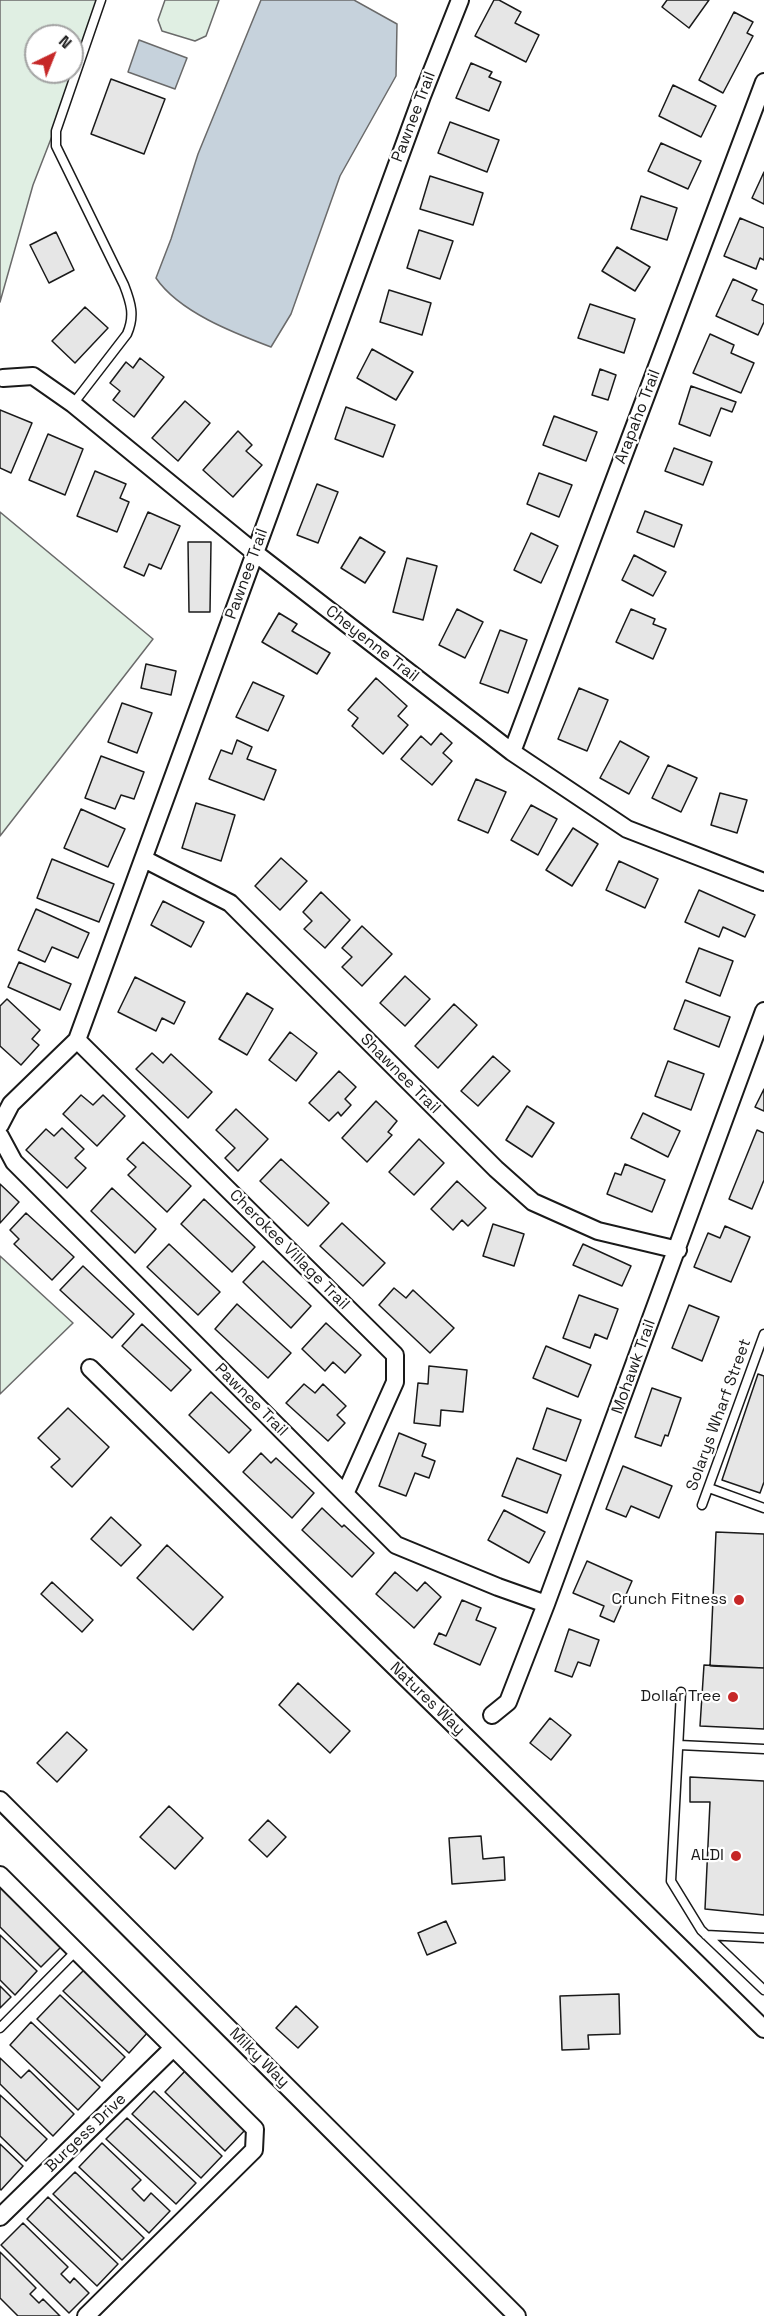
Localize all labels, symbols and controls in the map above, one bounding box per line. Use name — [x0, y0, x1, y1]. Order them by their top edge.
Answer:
north arrow — [24, 24, 84, 84]
text: N — [54, 31, 76, 53]
street label: Pawnee Trail — [388, 69, 440, 165]
street label: Arapaho Trail — [611, 367, 665, 467]
street label: Pawnee Trail — [222, 526, 272, 622]
street label: Cheyenne Trail — [322, 602, 422, 686]
street label: Shawnee Trail — [356, 1030, 444, 1118]
street label: Cherokee Village Trail — [225, 1186, 353, 1314]
street label: Mohawk Trail — [608, 1317, 660, 1417]
street label: Solarys Wharf Street — [683, 1336, 755, 1494]
street label: Pawnee Trail — [211, 1360, 291, 1440]
place label: Crunch Fitness — [612, 1590, 727, 1610]
marker: Crunch Fitness — [732, 1593, 746, 1607]
street label: Natures Way — [385, 1658, 469, 1740]
place label: Dollar Tree — [640, 1687, 721, 1707]
marker: Dollar Tree — [726, 1690, 740, 1704]
place label: ALDI — [691, 1846, 724, 1866]
marker: ALDI — [729, 1849, 743, 1863]
street label: Milky Way — [225, 2024, 293, 2092]
street label: Burgess Drive — [42, 2090, 130, 2176]

